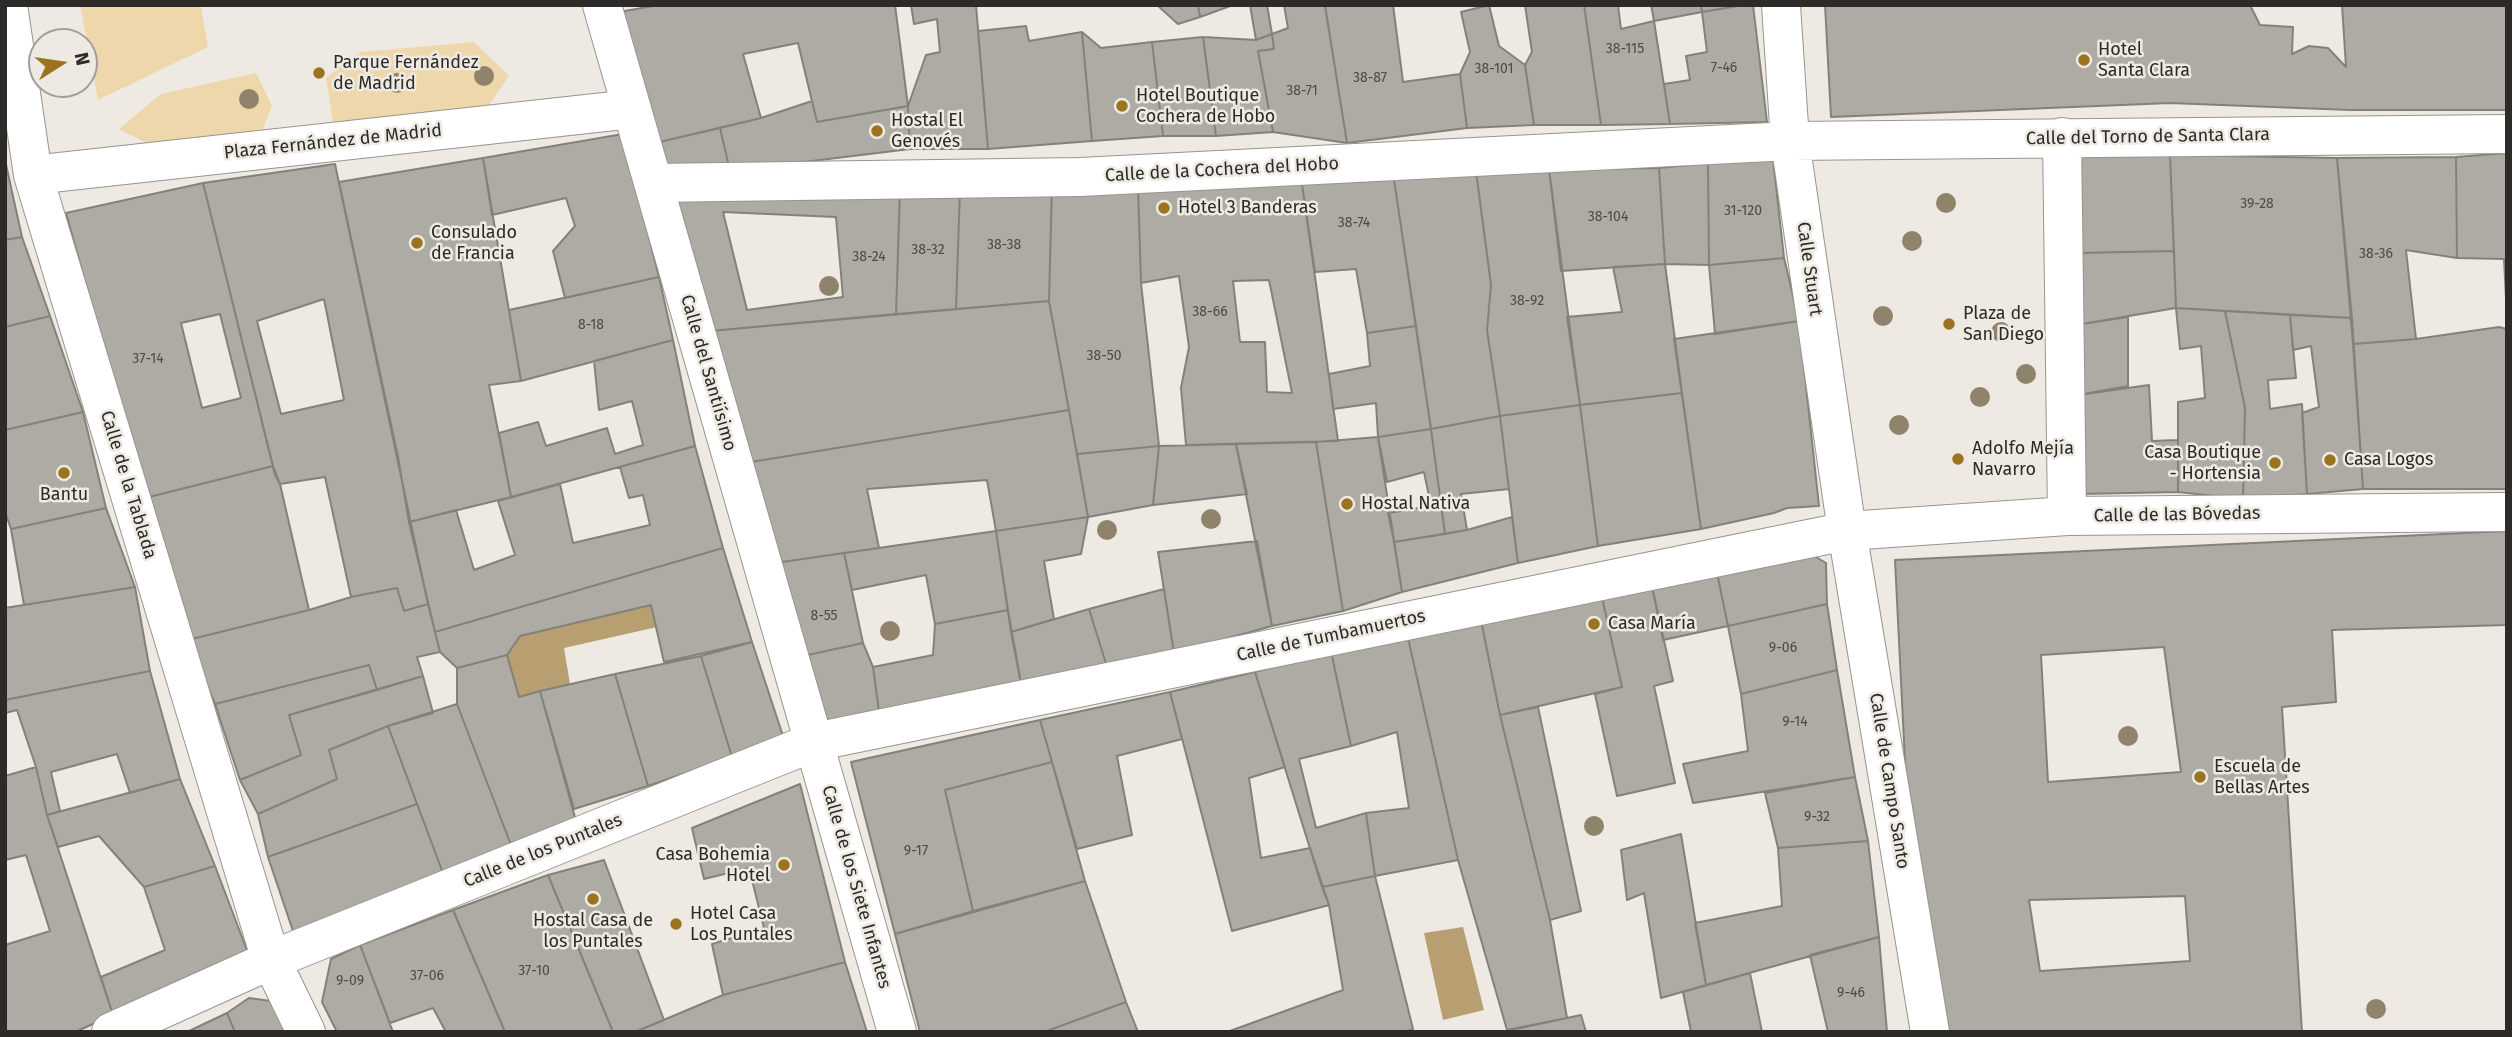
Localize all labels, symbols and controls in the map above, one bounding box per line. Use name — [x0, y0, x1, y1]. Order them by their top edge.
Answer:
north arrow — [28, 28, 98, 98]
place label: Hotel Santa Clara — [2098, 39, 2190, 82]
house number: 38-115 — [1606, 41, 1644, 57]
text: N — [70, 50, 95, 67]
place label: Parque Fernández de Madrid — [333, 52, 479, 94]
marker: Hotel Santa Clara — [2076, 52, 2092, 68]
house number: 7-46 — [1711, 60, 1737, 76]
house number: 38-101 — [1475, 61, 1513, 77]
marker: Parque Fernández de Madrid — [311, 65, 327, 81]
house number: 38-87 — [1353, 70, 1387, 86]
house number: 38-71 — [1286, 83, 1318, 99]
place label: Hotel Boutique Cochera de Hobo — [1136, 85, 1275, 128]
marker: Hotel Boutique Cochera de Hobo — [1114, 98, 1130, 114]
place label: Hostal El Genovés — [891, 110, 963, 152]
street label: Plaza Fernández de Madrid — [223, 120, 443, 164]
marker: Hostal El Genovés — [869, 123, 885, 139]
street label: Calle del Torno de Santa Clara — [2026, 124, 2270, 150]
street label: Calle de la Cochera del Hobo — [1104, 153, 1340, 187]
house number: 39-28 — [2240, 196, 2274, 212]
place label: Hotel 3 Banderas — [1178, 197, 1317, 219]
marker: Hotel 3 Banderas — [1156, 200, 1172, 216]
house number: 31-120 — [1724, 203, 1762, 219]
house number: 38-104 — [1588, 209, 1628, 225]
house number: 38-74 — [1338, 215, 1370, 231]
street label: Calle Stuart — [1792, 221, 1826, 317]
place label: Consulado de Francia — [431, 222, 517, 264]
marker: Consulado de Francia — [409, 235, 425, 251]
house number: 38-38 — [987, 237, 1021, 253]
house number: 38-32 — [911, 242, 945, 258]
house number: 38-36 — [2359, 246, 2393, 262]
house number: 38-24 — [852, 249, 886, 265]
street label: Calle del Santiísimo — [675, 292, 741, 454]
house number: 38-92 — [1510, 293, 1544, 309]
place label: Plaza de San Diego — [1963, 303, 2044, 346]
house number: 38-66 — [1192, 304, 1228, 320]
marker: Plaza de San Diego — [1941, 316, 1957, 332]
house number: 8-18 — [578, 317, 604, 333]
house number: 38-50 — [1086, 348, 1122, 364]
house number: 37-14 — [132, 351, 164, 367]
street label: Calle de la Tablada — [95, 408, 161, 562]
place label: Adolfo Mejía Navarro — [1972, 438, 2074, 480]
place label: Casa Boutique - Hortensia — [2144, 442, 2261, 484]
place label: Casa Logos — [2344, 449, 2433, 471]
marker: Adolfo Mejía Navarro — [1950, 451, 1966, 467]
marker: Casa Logos — [2322, 452, 2338, 468]
marker: Casa Boutique - Hortensia — [2267, 455, 2283, 471]
marker: Bantu — [56, 465, 72, 481]
place label: Bantu — [40, 484, 88, 506]
place label: Hostal Nativa — [1361, 493, 1470, 515]
marker: Hostal Nativa — [1339, 496, 1355, 512]
street label: Calle de las Bóvedas — [2094, 503, 2260, 527]
street label: Calle de Tumbamuertos — [1235, 605, 1427, 667]
house number: 8-55 — [810, 608, 838, 624]
place label: Casa María — [1608, 613, 1696, 635]
marker: Casa María — [1586, 616, 1602, 632]
house number: 9-06 — [1769, 640, 1797, 656]
street label: Calle de Campo Santo — [1864, 691, 1914, 871]
house number: 9-14 — [1782, 714, 1808, 730]
place label: Escuela de Bellas Artes — [2214, 756, 2310, 798]
marker: Escuela de Bellas Artes — [2192, 769, 2208, 785]
street label: Calle de los Siete Infantes — [817, 783, 895, 991]
street label: Calle de los Puntales — [461, 809, 625, 893]
house number: 9-32 — [1804, 809, 1830, 825]
house number: 9-17 — [904, 843, 928, 859]
place label: Casa Bohemia Hotel — [656, 844, 770, 886]
marker: Casa Bohemia Hotel — [776, 857, 792, 873]
marker: Hostal Casa de los Puntales — [585, 891, 601, 907]
place label: Hotel Casa Los Puntales — [690, 903, 793, 946]
place label: Hostal Casa de los Puntales — [533, 910, 653, 953]
marker: Hotel Casa Los Puntales — [668, 916, 684, 932]
house number: 37-10 — [518, 963, 550, 979]
house number: 37-06 — [410, 968, 444, 984]
house number: 9-09 — [336, 973, 364, 989]
house number: 9-46 — [1837, 985, 1865, 1001]

